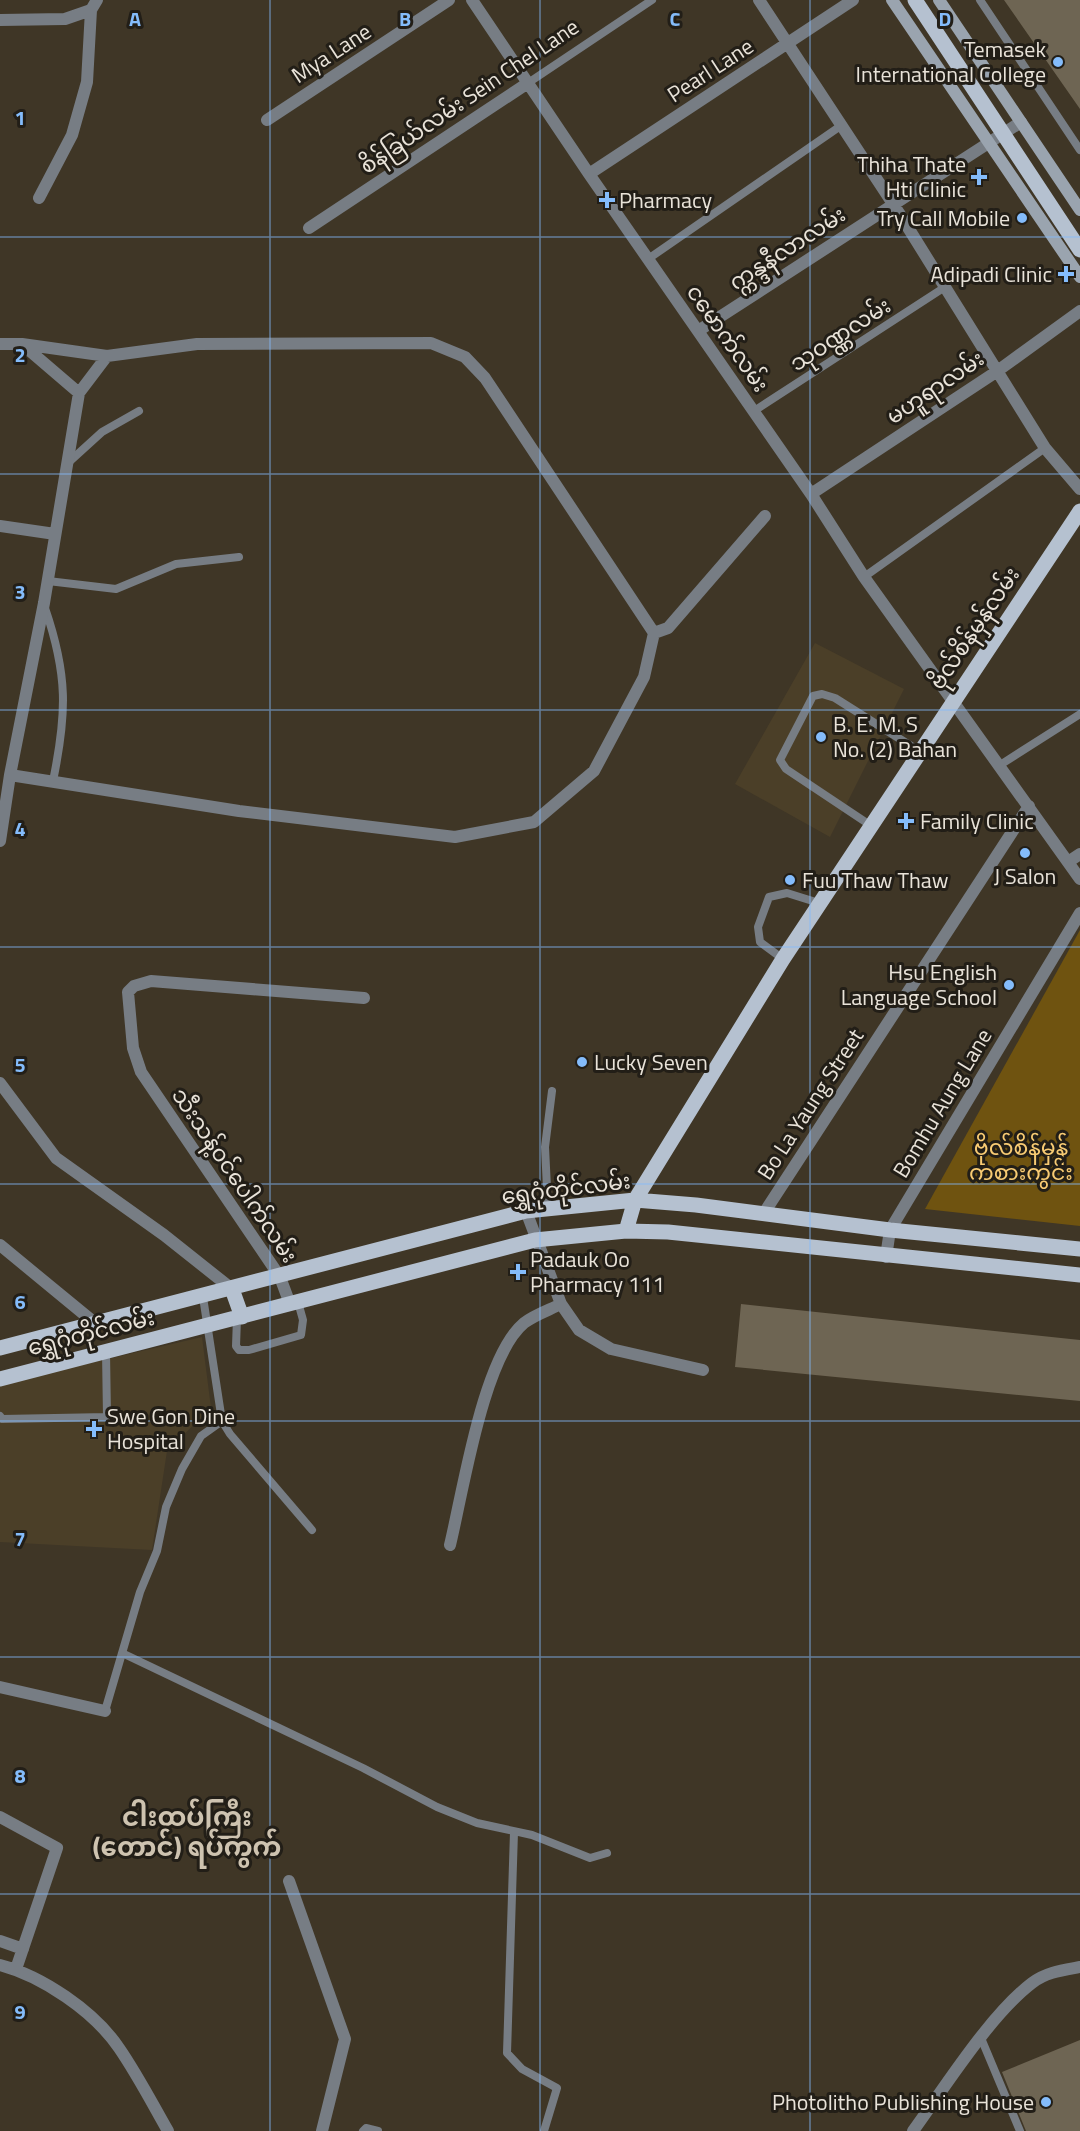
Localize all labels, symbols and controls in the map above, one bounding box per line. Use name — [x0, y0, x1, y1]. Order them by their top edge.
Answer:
text: A — [129, 3, 141, 34]
text: B — [399, 3, 411, 34]
text: C — [670, 3, 681, 34]
text: D — [939, 3, 951, 34]
street label: စိန်ခြယ်လမ်း Sein Chel Lane — [353, 10, 586, 183]
street label: Mya Lane — [284, 14, 378, 92]
street label: Pearl Lane — [660, 29, 760, 111]
place label: Temasek International College — [856, 32, 1046, 91]
marker: Temasek International College — [1051, 55, 1065, 69]
text: 1 — [14, 102, 26, 133]
place label: Thiha Thate Hti Clinic — [857, 147, 966, 206]
marker: Thiha Thate Hti Clinic — [970, 168, 988, 186]
place label: Pharmacy — [619, 183, 713, 217]
marker: Pharmacy — [600, 193, 614, 207]
street label: က္ကန္ဒနီလာလမ်း — [722, 197, 853, 300]
place label: Try Call Mobile — [877, 201, 1010, 235]
marker: Try Call Mobile — [1015, 211, 1029, 225]
place label: Adipadi Clinic — [931, 257, 1052, 291]
marker: Adipadi Clinic — [1057, 265, 1075, 283]
street label: ငမောက်လမ်း — [678, 277, 778, 399]
street label: သုဝဏ္ဏလမ်း — [783, 289, 898, 380]
text: 2 — [14, 339, 26, 370]
street label: မဟူရာလမ်း — [879, 342, 992, 433]
street label: ဗိုလ်စိန်မှန်လမ်း — [920, 560, 1029, 697]
text: 3 — [14, 576, 26, 607]
place label: B. E. M. S No. (2) Bahan — [833, 707, 957, 766]
marker: B. E. M. S No. (2) Bahan — [814, 730, 828, 744]
place label: Family Clinic — [920, 804, 1034, 838]
marker: Family Clinic — [897, 812, 915, 830]
text: 4 — [14, 813, 26, 844]
marker: J Salon — [1018, 846, 1032, 860]
place label: J Salon — [994, 859, 1056, 893]
place label: Fuu Thaw Thaw — [802, 863, 949, 897]
marker: Fuu Thaw Thaw — [783, 873, 797, 887]
place label: Hsu English Language School — [841, 955, 997, 1014]
marker: Hsu English Language School — [1002, 978, 1016, 992]
street label: Bo La Yaung Street — [748, 1021, 872, 1186]
street label: Bomhu Aung Lane — [884, 1022, 1000, 1184]
place label: Lucky Seven — [594, 1045, 708, 1079]
text: 5 — [14, 1049, 26, 1080]
marker: Lucky Seven — [575, 1055, 589, 1069]
street label: သီးသန့်ဝင်ပေါက်လမ်း — [163, 1080, 306, 1270]
park label: ဗိုလ်စိန်မှန် ကစားကွင်း — [969, 1130, 1073, 1189]
street label: ရွှေဂုံတိုင်လမ်း — [500, 1163, 633, 1214]
place label: Padauk Oo Pharmacy 111 — [530, 1242, 665, 1301]
marker: Padauk Oo Pharmacy 111 — [511, 1265, 525, 1279]
text: 6 — [14, 1286, 26, 1317]
street label: ရွှေဂုံတိုင်လမ်း — [24, 1300, 158, 1365]
place label: Swe Gon Dine Hospital — [107, 1399, 235, 1458]
marker: Swe Gon Dine Hospital — [85, 1420, 103, 1438]
text: 7 — [14, 1523, 26, 1554]
text: 8 — [14, 1760, 26, 1791]
district label: ငါးထပ်ကြီး (တောင်) ရပ်ကွက် — [93, 1797, 281, 1869]
text: 9 — [14, 1996, 26, 2027]
place label: Photolitho Publishing House — [772, 2085, 1034, 2119]
marker: Photolitho Publishing House — [1039, 2095, 1053, 2109]

